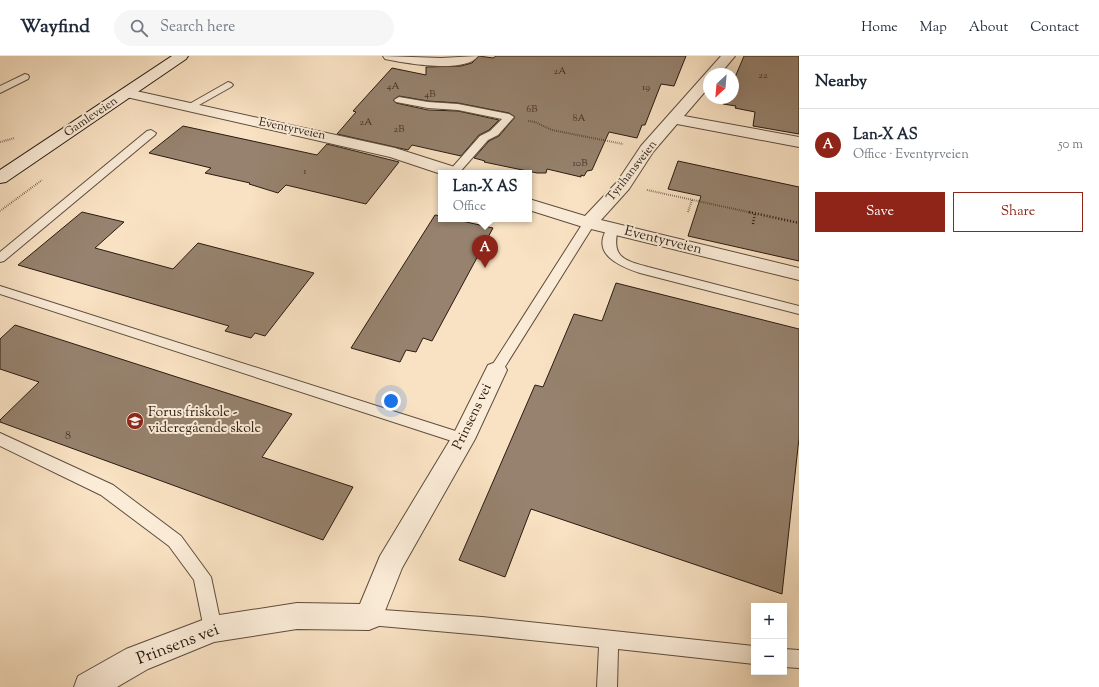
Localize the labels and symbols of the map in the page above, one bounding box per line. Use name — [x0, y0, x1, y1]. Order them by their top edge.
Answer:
house number: 2A — [554, 64, 566, 79]
north arrow — [703, 68, 739, 104]
house number: 22 — [758, 68, 768, 83]
house number: 4A — [386, 79, 400, 94]
house number: 19 — [642, 80, 650, 95]
house number: 4B — [424, 87, 436, 102]
street label: Gamleveien — [60, 92, 122, 142]
house number: 6B — [526, 102, 538, 117]
house number: 8A — [572, 111, 586, 126]
street label: Eventyrveien — [257, 113, 327, 145]
house number: 2A — [360, 115, 372, 130]
house number: 2B — [394, 122, 405, 137]
street label: Tyrihansveien — [602, 137, 662, 205]
house number: 10B — [573, 156, 588, 171]
house number: 1 — [303, 164, 307, 179]
street label: Eventyrveien — [622, 222, 704, 260]
pin: A — [472, 235, 498, 268]
street label: Prinsens vei — [448, 381, 498, 453]
your location — [381, 391, 401, 411]
place label: Forus friskole - videregående skole — [148, 403, 261, 439]
school or university icon: Forus friskole - videregående skole — [125, 411, 145, 431]
house number: 8 — [65, 427, 71, 445]
street label: Prinsens vei — [133, 618, 223, 672]

